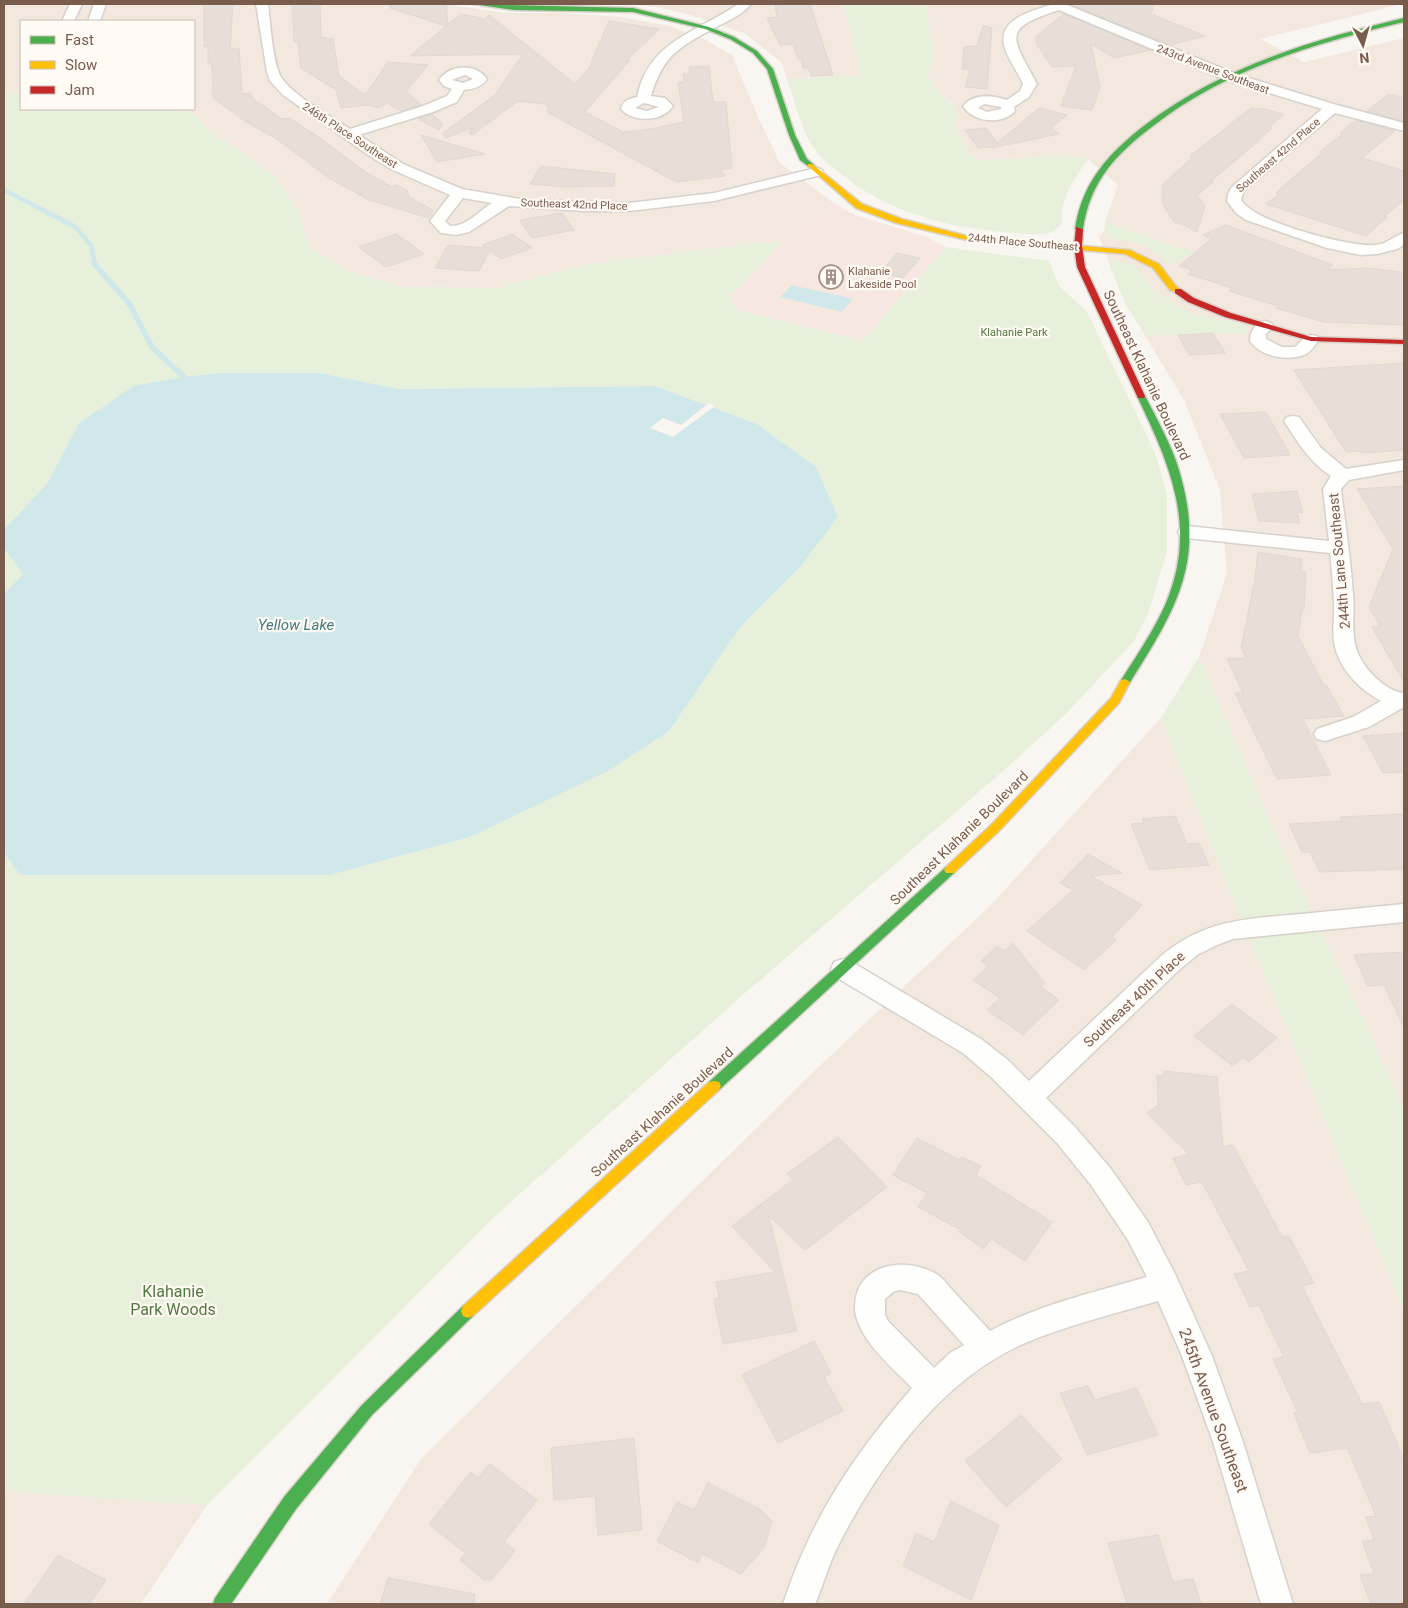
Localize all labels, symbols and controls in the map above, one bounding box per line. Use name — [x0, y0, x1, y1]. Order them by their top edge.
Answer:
legend — [20, 20, 195, 110]
north arrow — [1338, 20, 1388, 70]
text: Fast — [65, 31, 94, 49]
street label: 243rd Avenue Southeast — [1155, 42, 1271, 97]
text: N — [1359, 49, 1370, 66]
text: Slow — [65, 56, 97, 74]
text: Jam — [65, 81, 95, 99]
street label: 246th Place Southeast — [300, 100, 400, 171]
street label: Southeast 42nd Place — [1234, 115, 1323, 195]
street label: Southeast 42nd Place — [520, 196, 628, 213]
street label: 244th Place Southeast — [967, 231, 1079, 254]
building icon: Klahanie Lakeside Pool — [818, 264, 844, 290]
place label: Klahanie Lakeside Pool — [848, 265, 916, 291]
street label: Southeast Klahanie Boulevard — [1100, 287, 1194, 463]
park label: Klahanie Park — [980, 326, 1048, 339]
street label: 244th Lane Southeast — [1325, 492, 1353, 630]
water label: Yellow Lake — [258, 616, 335, 634]
street label: Southeast Klahanie Boulevard — [887, 768, 1031, 908]
street label: Southeast 40th Place — [1080, 948, 1188, 1050]
street label: Southeast Klahanie Boulevard — [588, 1044, 736, 1180]
park label: Klahanie Park Woods — [130, 1282, 216, 1319]
street label: 245th Avenue Southeast — [1175, 1325, 1252, 1495]

